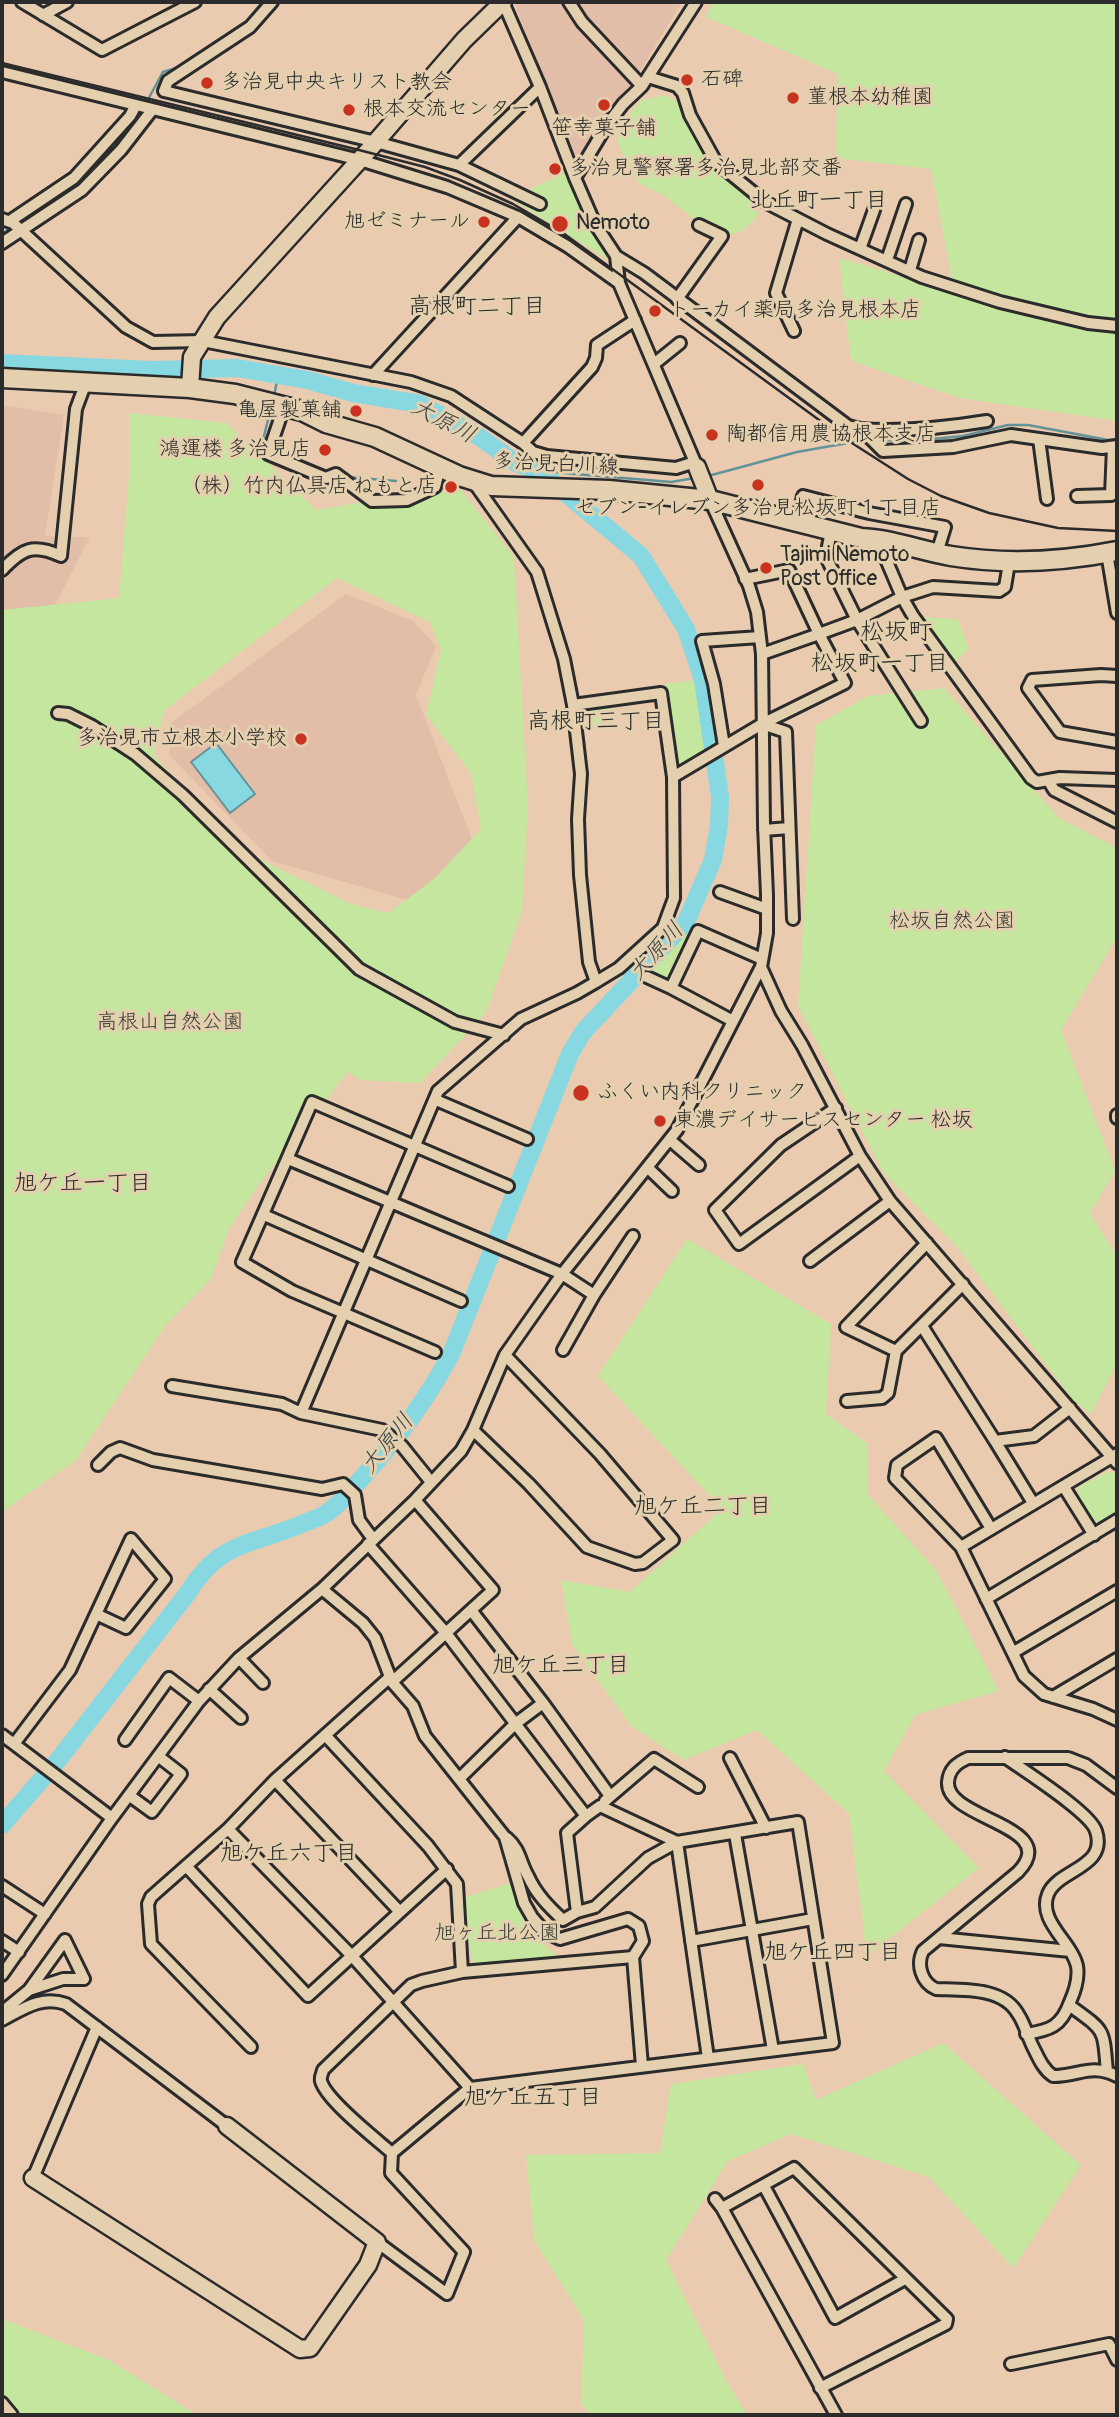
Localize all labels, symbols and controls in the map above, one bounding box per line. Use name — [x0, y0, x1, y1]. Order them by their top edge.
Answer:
place label: 石碑 — [701, 67, 743, 93]
place label: 多治見中央キリスト教会 — [221, 70, 452, 96]
marker: 石碑 — [679, 72, 695, 88]
marker: 多治見中央キリスト教会 — [199, 75, 215, 91]
place label: 菫根本幼稚園 — [807, 85, 933, 111]
marker: 菫根本幼稚園 — [785, 90, 801, 106]
place label: 根本交流センター — [363, 97, 531, 123]
marker: 笹幸菓子舗 — [596, 97, 612, 113]
marker: 根本交流センター — [341, 102, 357, 118]
place label: 笹幸菓子舗 — [552, 116, 656, 142]
place label: 多治見警察署多治見北部交番 — [569, 156, 842, 182]
marker: 多治見警察署多治見北部交番 — [547, 161, 563, 177]
district label: 北丘町一丁目 — [750, 187, 888, 215]
place label: 旭ゼミナール — [344, 209, 470, 235]
place label: Nemoto — [576, 211, 650, 237]
marker: 旭ゼミナール — [476, 214, 492, 230]
marker: Nemoto — [550, 214, 570, 234]
district label: 高根町二丁目 — [408, 293, 546, 321]
place label: トーカイ薬局多治見根本店 — [669, 298, 921, 324]
marker: トーカイ薬局多治見根本店 — [647, 303, 663, 319]
water label: 大原川 — [406, 394, 480, 450]
place label: 亀屋製菓舗 — [237, 398, 342, 424]
marker: 亀屋製菓舗 — [348, 403, 364, 419]
place label: 陶都信用農協根本支店 — [726, 422, 936, 448]
marker: 陶都信用農協根本支店 — [704, 427, 720, 443]
place label: 鴻運楼 多治見店 — [159, 437, 311, 463]
marker: 鴻運楼 多治見店 — [317, 442, 333, 458]
street label: 多治見白川線 — [492, 449, 620, 481]
place label: （株）竹内仏具店 ねもと店 — [180, 474, 437, 500]
marker: セブン-イレブン多治見松坂町１丁目店 — [750, 477, 766, 493]
marker: （株）竹内仏具店 ねもと店 — [443, 479, 459, 495]
place label: セブン-イレブン多治見松坂町１丁目店 — [575, 496, 941, 522]
place label: Tajimi Nemoto Post Office — [780, 543, 909, 593]
marker: Tajimi Nemoto Post Office — [758, 560, 774, 576]
district label: 松坂町 — [860, 619, 932, 647]
district label: 松坂町一丁目 — [811, 650, 949, 678]
district label: 高根町三丁目 — [527, 708, 665, 736]
place label: 多治見市立根本小学校 — [77, 726, 287, 752]
marker: 多治見市立根本小学校 — [293, 731, 309, 747]
park label: 松坂自然公園 — [889, 909, 1015, 935]
water label: 大原川 — [624, 917, 690, 987]
park label: 高根山自然公園 — [97, 1010, 243, 1036]
place label: ふくい内科クリニック — [597, 1080, 807, 1106]
marker: ふくい内科クリニック — [571, 1083, 591, 1103]
place label: 東濃デイサービスセンター 松坂 — [674, 1108, 973, 1134]
marker: 東濃デイサービスセンター 松坂 — [652, 1113, 668, 1129]
district label: 旭ケ丘一丁目 — [14, 1170, 152, 1198]
water label: 大原川 — [356, 1409, 420, 1479]
district label: 旭ケ丘二丁目 — [634, 1493, 772, 1521]
district label: 旭ケ丘三丁目 — [492, 1652, 630, 1680]
district label: 旭ケ丘六丁目 — [220, 1840, 358, 1868]
park label: 旭ヶ丘北公園 — [434, 1921, 560, 1947]
district label: 旭ケ丘四丁目 — [764, 1939, 902, 1967]
district label: 旭ケ丘五丁目 — [464, 2084, 602, 2112]

